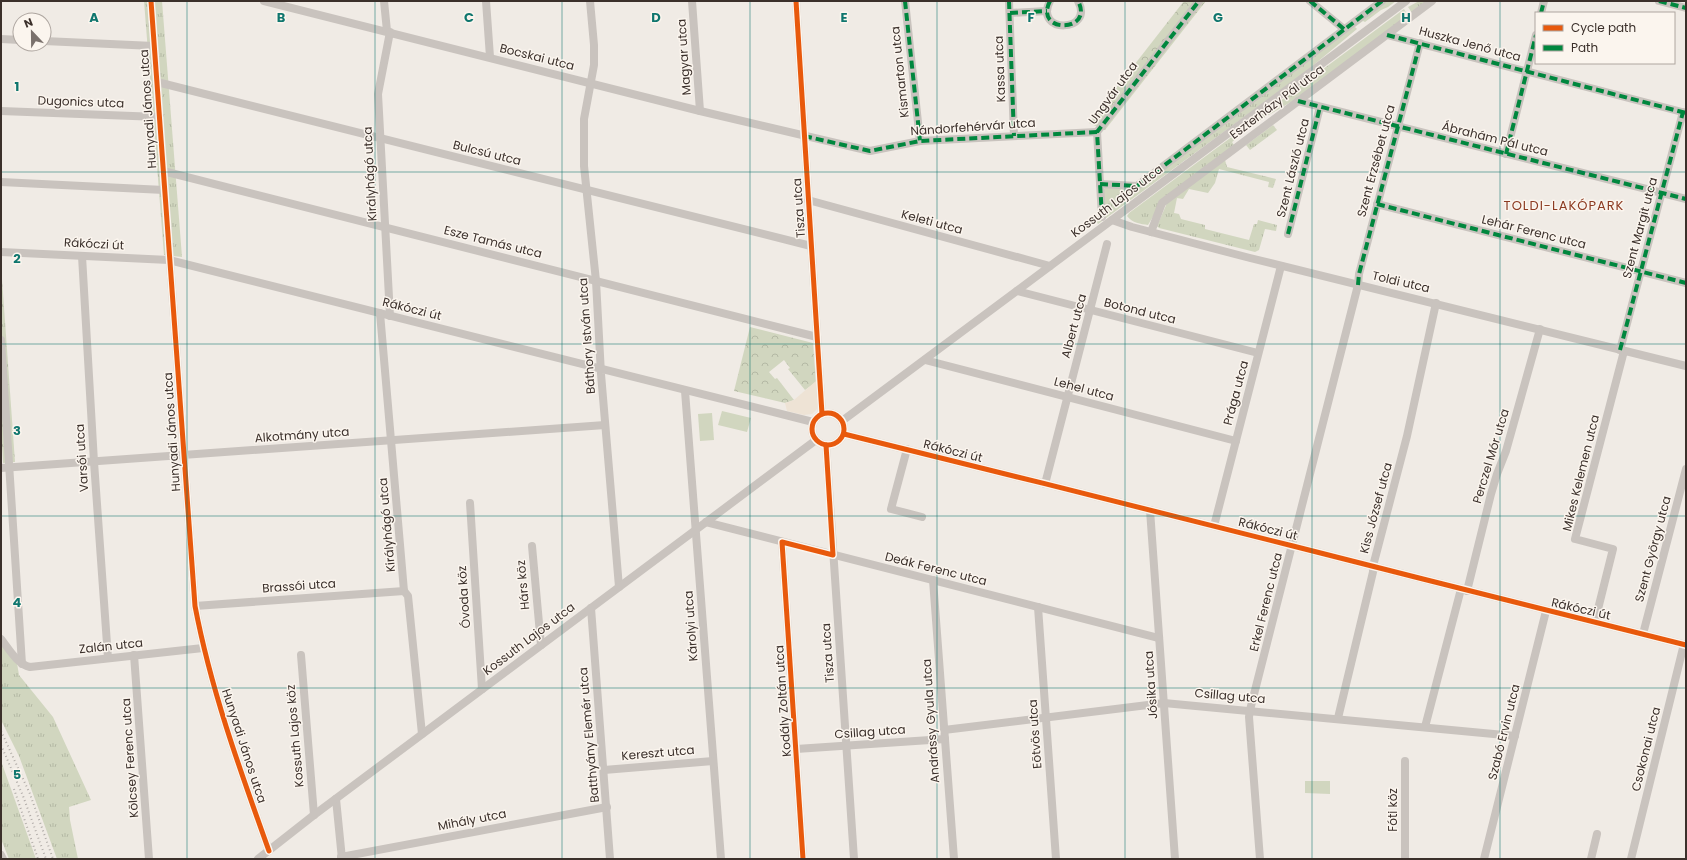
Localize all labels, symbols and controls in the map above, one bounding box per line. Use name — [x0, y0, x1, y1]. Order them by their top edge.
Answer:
text: A — [89, 8, 99, 27]
text: B — [277, 8, 286, 27]
text: C — [464, 8, 474, 27]
text: D — [651, 8, 661, 27]
text: E — [840, 8, 848, 27]
text: F — [1027, 8, 1035, 27]
text: G — [1213, 8, 1223, 27]
text: H — [1401, 8, 1411, 27]
north arrow — [12, 12, 52, 52]
legend — [1535, 12, 1675, 64]
text: N — [21, 14, 35, 32]
street label: Magyar utca — [672, 18, 695, 96]
text: Cycle path — [1571, 19, 1636, 36]
street label: Huszka Jenő utca — [1417, 22, 1523, 65]
street label: Kismarton utca — [886, 26, 913, 119]
street label: Kassa utca — [990, 35, 1009, 103]
street label: Bocskai utca — [498, 39, 576, 74]
text: Path — [1571, 39, 1598, 56]
street label: Hunyadi János utca — [135, 49, 160, 169]
street label: Ungvár utca — [1084, 58, 1141, 128]
street label: Eszterházy Pál utca — [1226, 60, 1327, 143]
text: 1 — [15, 77, 19, 96]
street label: Dugonics utca — [37, 91, 125, 112]
street label: Szent Erzsébet utca — [1352, 103, 1399, 219]
street label: Nándorfehérvár utca — [910, 114, 1036, 139]
street label: Szent László utca — [1272, 117, 1313, 219]
street label: Ábrahám Pál utca — [1440, 117, 1550, 160]
street label: Királyhágó utca — [359, 126, 380, 222]
street label: Bulcsú utca — [451, 136, 523, 169]
street label: Kossuth Lajos utca — [1067, 160, 1166, 241]
street label: Szent Margit utca — [1618, 175, 1661, 280]
street label: Tisza utca — [788, 178, 809, 239]
district label: TOLDI-LAKÓPARK — [1504, 196, 1624, 215]
street label: Keleti utca — [900, 205, 965, 238]
street label: Lehár Ferenc utca — [1480, 210, 1588, 253]
street label: Esze Tamás utca — [442, 221, 544, 262]
street label: Rákóczi út — [64, 233, 125, 254]
text: 2 — [13, 249, 21, 268]
street label: Toldi utca — [1371, 267, 1432, 296]
street label: Báthory István utca — [574, 277, 599, 395]
street label: Albert utca — [1057, 292, 1090, 360]
street label: Rákóczi út — [381, 293, 443, 324]
street label: Botond utca — [1102, 293, 1178, 328]
street label: Prága utca — [1219, 359, 1252, 427]
street label: Hunyadi János utca — [159, 372, 184, 492]
street label: Lehel utca — [1052, 372, 1116, 405]
street label: Perczel Mór utca — [1468, 406, 1513, 505]
street label: Mikes Kelemen utca — [1558, 413, 1603, 533]
text: 3 — [13, 421, 21, 440]
street label: Varsói utca — [71, 423, 92, 493]
street label: Alkotmány utca — [254, 423, 350, 446]
street label: Rákóczi út — [922, 435, 984, 466]
street label: Kiss József utca — [1355, 460, 1396, 555]
street label: Királyhágó utca — [374, 477, 399, 573]
street label: Szent György utca — [1630, 494, 1675, 604]
street label: Rákóczi út — [1237, 513, 1299, 544]
street label: Deák Ferenc utca — [883, 548, 989, 589]
street label: Erkel Ferenc utca — [1245, 551, 1286, 653]
street label: Hárs köz — [512, 560, 533, 611]
street label: Óvoda köz — [453, 565, 474, 629]
street label: Brassói utca — [262, 574, 336, 597]
street label: Károlyi utca — [680, 590, 701, 662]
text: 4 — [13, 593, 22, 612]
street label: Rákóczi út — [1550, 593, 1612, 624]
street label: Kossuth Lajos utca — [479, 598, 578, 679]
street label: Tisza utca — [817, 623, 838, 684]
street label: Zalán utca — [78, 634, 144, 657]
street label: Kodály Zoltán utca — [770, 645, 795, 757]
street label: Jósika utca — [1140, 650, 1161, 720]
street label: Andrássy Gyula utca — [918, 658, 943, 784]
street label: Batthyány Elemér utca — [574, 667, 603, 803]
street label: Szabó Ervin utca — [1483, 682, 1524, 782]
street label: Kossuth Lajos köz — [282, 684, 307, 788]
street label: Csillag utca — [1194, 684, 1266, 707]
street label: Hunyadi János utca — [218, 686, 271, 805]
street label: Kölcsey Ferenc utca — [117, 698, 142, 818]
street label: Eötvös utca — [1024, 699, 1045, 769]
street label: Csokonai utca — [1627, 705, 1664, 793]
street label: Csillag utca — [834, 721, 906, 742]
street label: Kereszt utca — [621, 741, 695, 764]
text: 5 — [13, 765, 21, 784]
street label: Fóti köz — [1384, 788, 1401, 832]
street label: Mihály utca — [436, 805, 508, 834]

